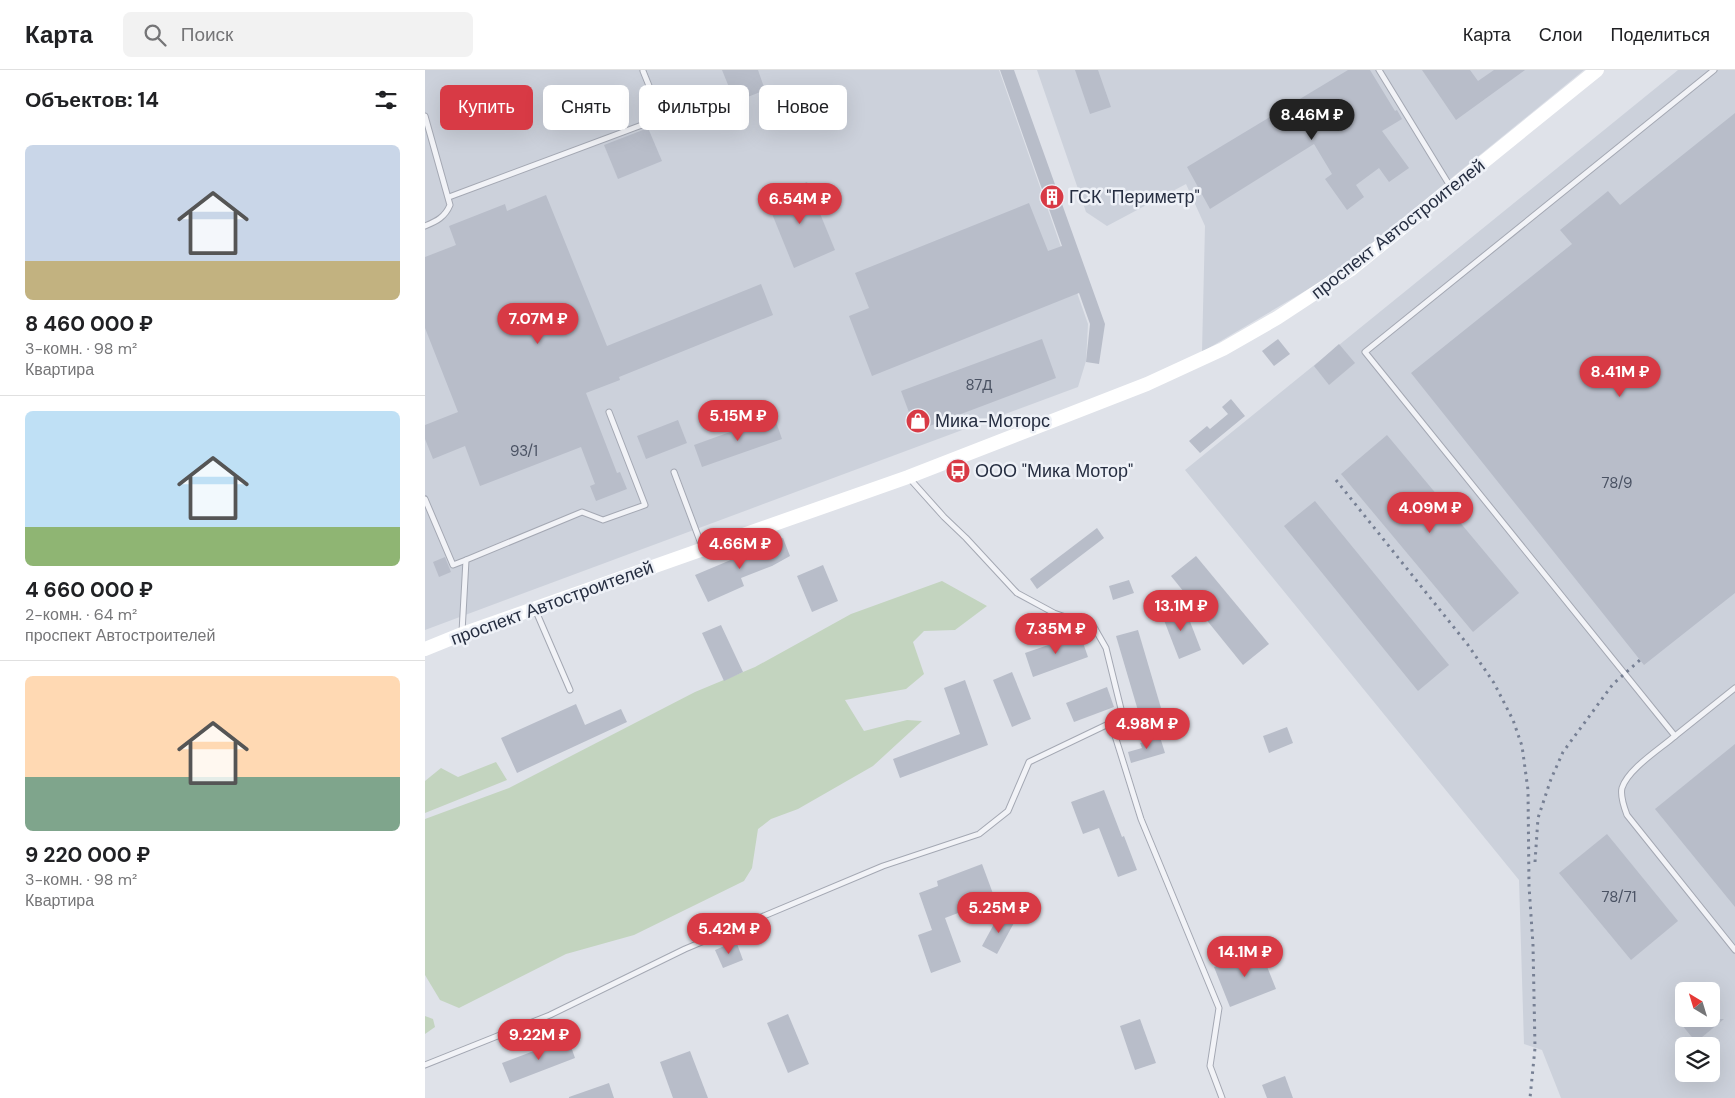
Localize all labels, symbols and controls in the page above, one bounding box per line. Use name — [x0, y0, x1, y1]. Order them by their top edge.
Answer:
search box — [123, 12, 473, 57]
text: Карта — [25, 19, 93, 50]
icon: search — [141, 21, 169, 49]
text: Поиск — [181, 22, 233, 47]
text: Карта — [1463, 23, 1511, 47]
text: Слои — [1539, 23, 1583, 47]
text: Поделиться — [1611, 23, 1710, 47]
chip: Купить — [440, 85, 533, 130]
chip: Снять — [543, 85, 629, 130]
chip: Фильтры — [639, 85, 749, 130]
chip: Новое — [759, 85, 847, 130]
text: Объектов: 14 — [25, 86, 159, 114]
icon: filters — [372, 86, 400, 114]
pin: 8.46M ₽ — [1266, 98, 1358, 141]
text: 8.46M ₽ — [1280, 104, 1344, 125]
street label: проспект Автостроителей — [1306, 154, 1490, 304]
icon: home — [168, 178, 258, 268]
pin: 6.54M ₽ — [754, 182, 846, 225]
building icon: ГСК "Периметр" — [1039, 184, 1065, 210]
place label: ГСК "Периметр" — [1069, 185, 1200, 209]
text: 6.54M ₽ — [769, 188, 831, 209]
pin: 7.07M ₽ — [492, 302, 584, 345]
text: 7.07M ₽ — [508, 308, 568, 329]
text: 8 460 000 ₽ — [25, 310, 153, 338]
text: 3-комн. · 98 m² — [25, 338, 137, 359]
pin: 8.41M ₽ — [1574, 356, 1666, 398]
text: Квартира — [25, 359, 94, 380]
text: 8.41M ₽ — [1591, 361, 1649, 382]
house number: 87Д — [966, 375, 992, 395]
pin: 5.15M ₽ — [692, 400, 784, 442]
text: 5.15M ₽ — [709, 405, 767, 426]
shop icon: Мика-Моторс — [905, 408, 931, 434]
place label: Мика-Моторс — [935, 409, 1050, 433]
house number: 93/1 — [510, 441, 538, 461]
icon: home — [168, 443, 258, 533]
bus stop icon: ООО "Мика Мотор" — [945, 458, 971, 484]
place label: ООО "Мика Мотор" — [975, 459, 1133, 483]
house number: 78/9 — [1601, 473, 1633, 493]
pin: 4.09M ₽ — [1384, 492, 1476, 534]
text: 4.09M ₽ — [1398, 497, 1462, 518]
pin: 4.66M ₽ — [694, 528, 786, 570]
text: 4.66M ₽ — [709, 533, 771, 554]
street label: проспект Автостроителей — [447, 555, 657, 651]
text: 4 660 000 ₽ — [25, 576, 153, 604]
pin: 13.1M ₽ — [1135, 590, 1227, 632]
text: 13.1M ₽ — [1154, 595, 1208, 616]
text: 2-комн. · 64 m² — [25, 604, 137, 625]
pin: 7.35M ₽ — [1010, 612, 1102, 655]
text: 7.35M ₽ — [1026, 618, 1086, 639]
text: проспект Автостроителей — [25, 625, 215, 646]
icon: home — [168, 708, 258, 798]
pin: 4.98M ₽ — [1101, 708, 1193, 750]
text: 4.98M ₽ — [1116, 713, 1178, 734]
text: 9 220 000 ₽ — [25, 841, 150, 869]
text: 3-комн. · 98 m² — [25, 869, 137, 890]
house number: 78/71 — [1602, 887, 1637, 907]
text: Квартира — [25, 890, 94, 911]
pin: 5.25M ₽ — [953, 892, 1045, 934]
text: 5.25M ₽ — [968, 897, 1030, 918]
pin: 5.42M ₽ — [683, 912, 775, 955]
text: 5.42M ₽ — [698, 918, 760, 939]
pin: 14.1M ₽ — [1199, 936, 1291, 978]
text: 14.1M ₽ — [1218, 941, 1272, 962]
north arrow — [1675, 982, 1720, 1028]
map controls — [1675, 982, 1720, 1082]
pin: 9.22M ₽ — [493, 1018, 585, 1061]
text: 9.22M ₽ — [509, 1024, 569, 1045]
button: layers — [1675, 1037, 1720, 1082]

